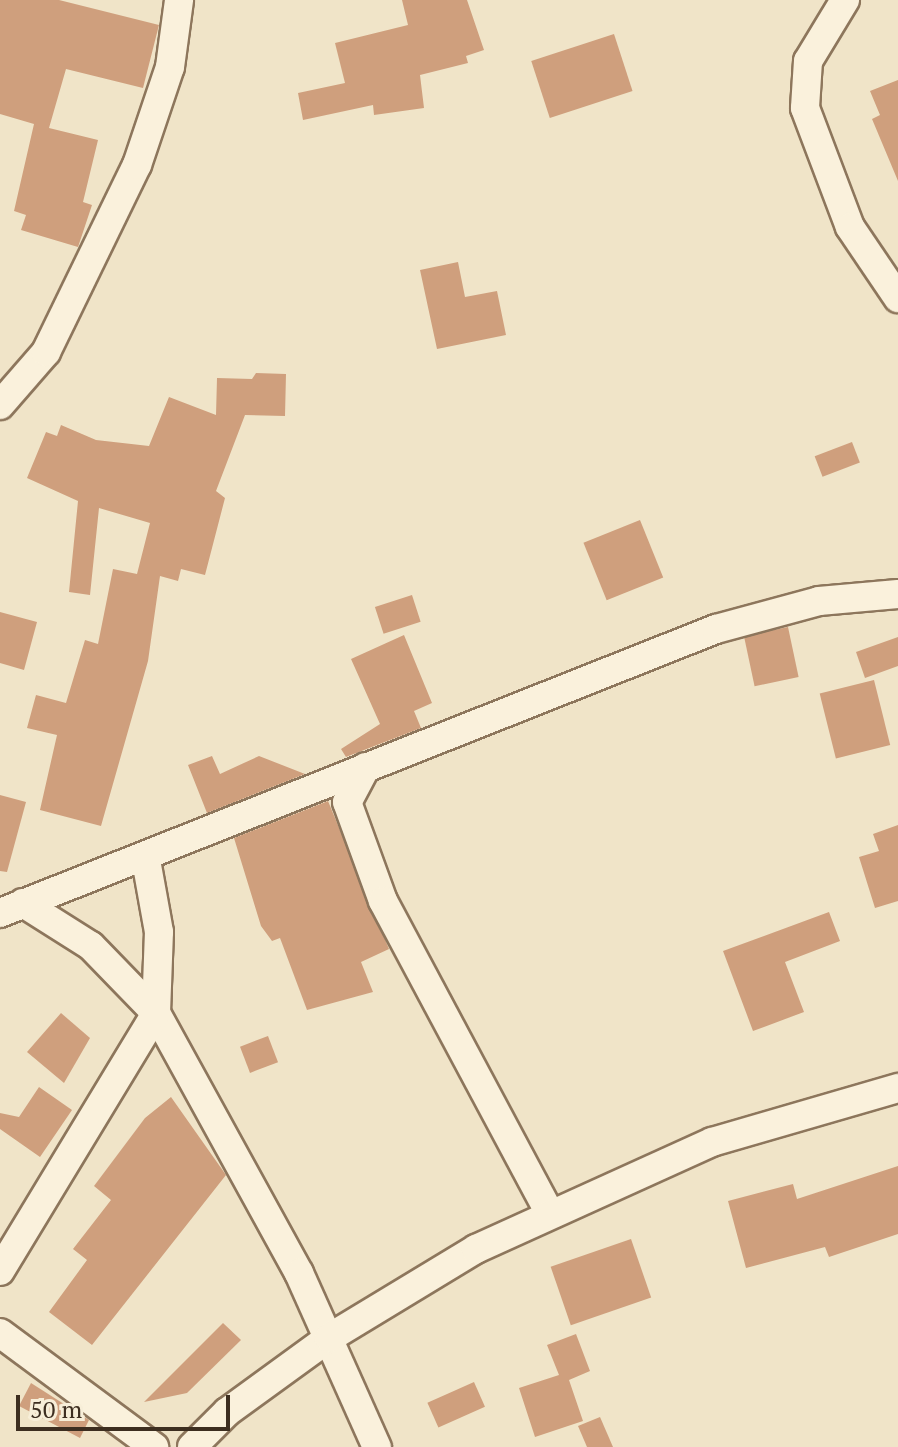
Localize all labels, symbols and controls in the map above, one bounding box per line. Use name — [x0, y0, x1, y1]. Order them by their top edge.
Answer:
scale bar — [20, 1379, 234, 1429]
text: 50 m — [30, 1393, 82, 1425]

